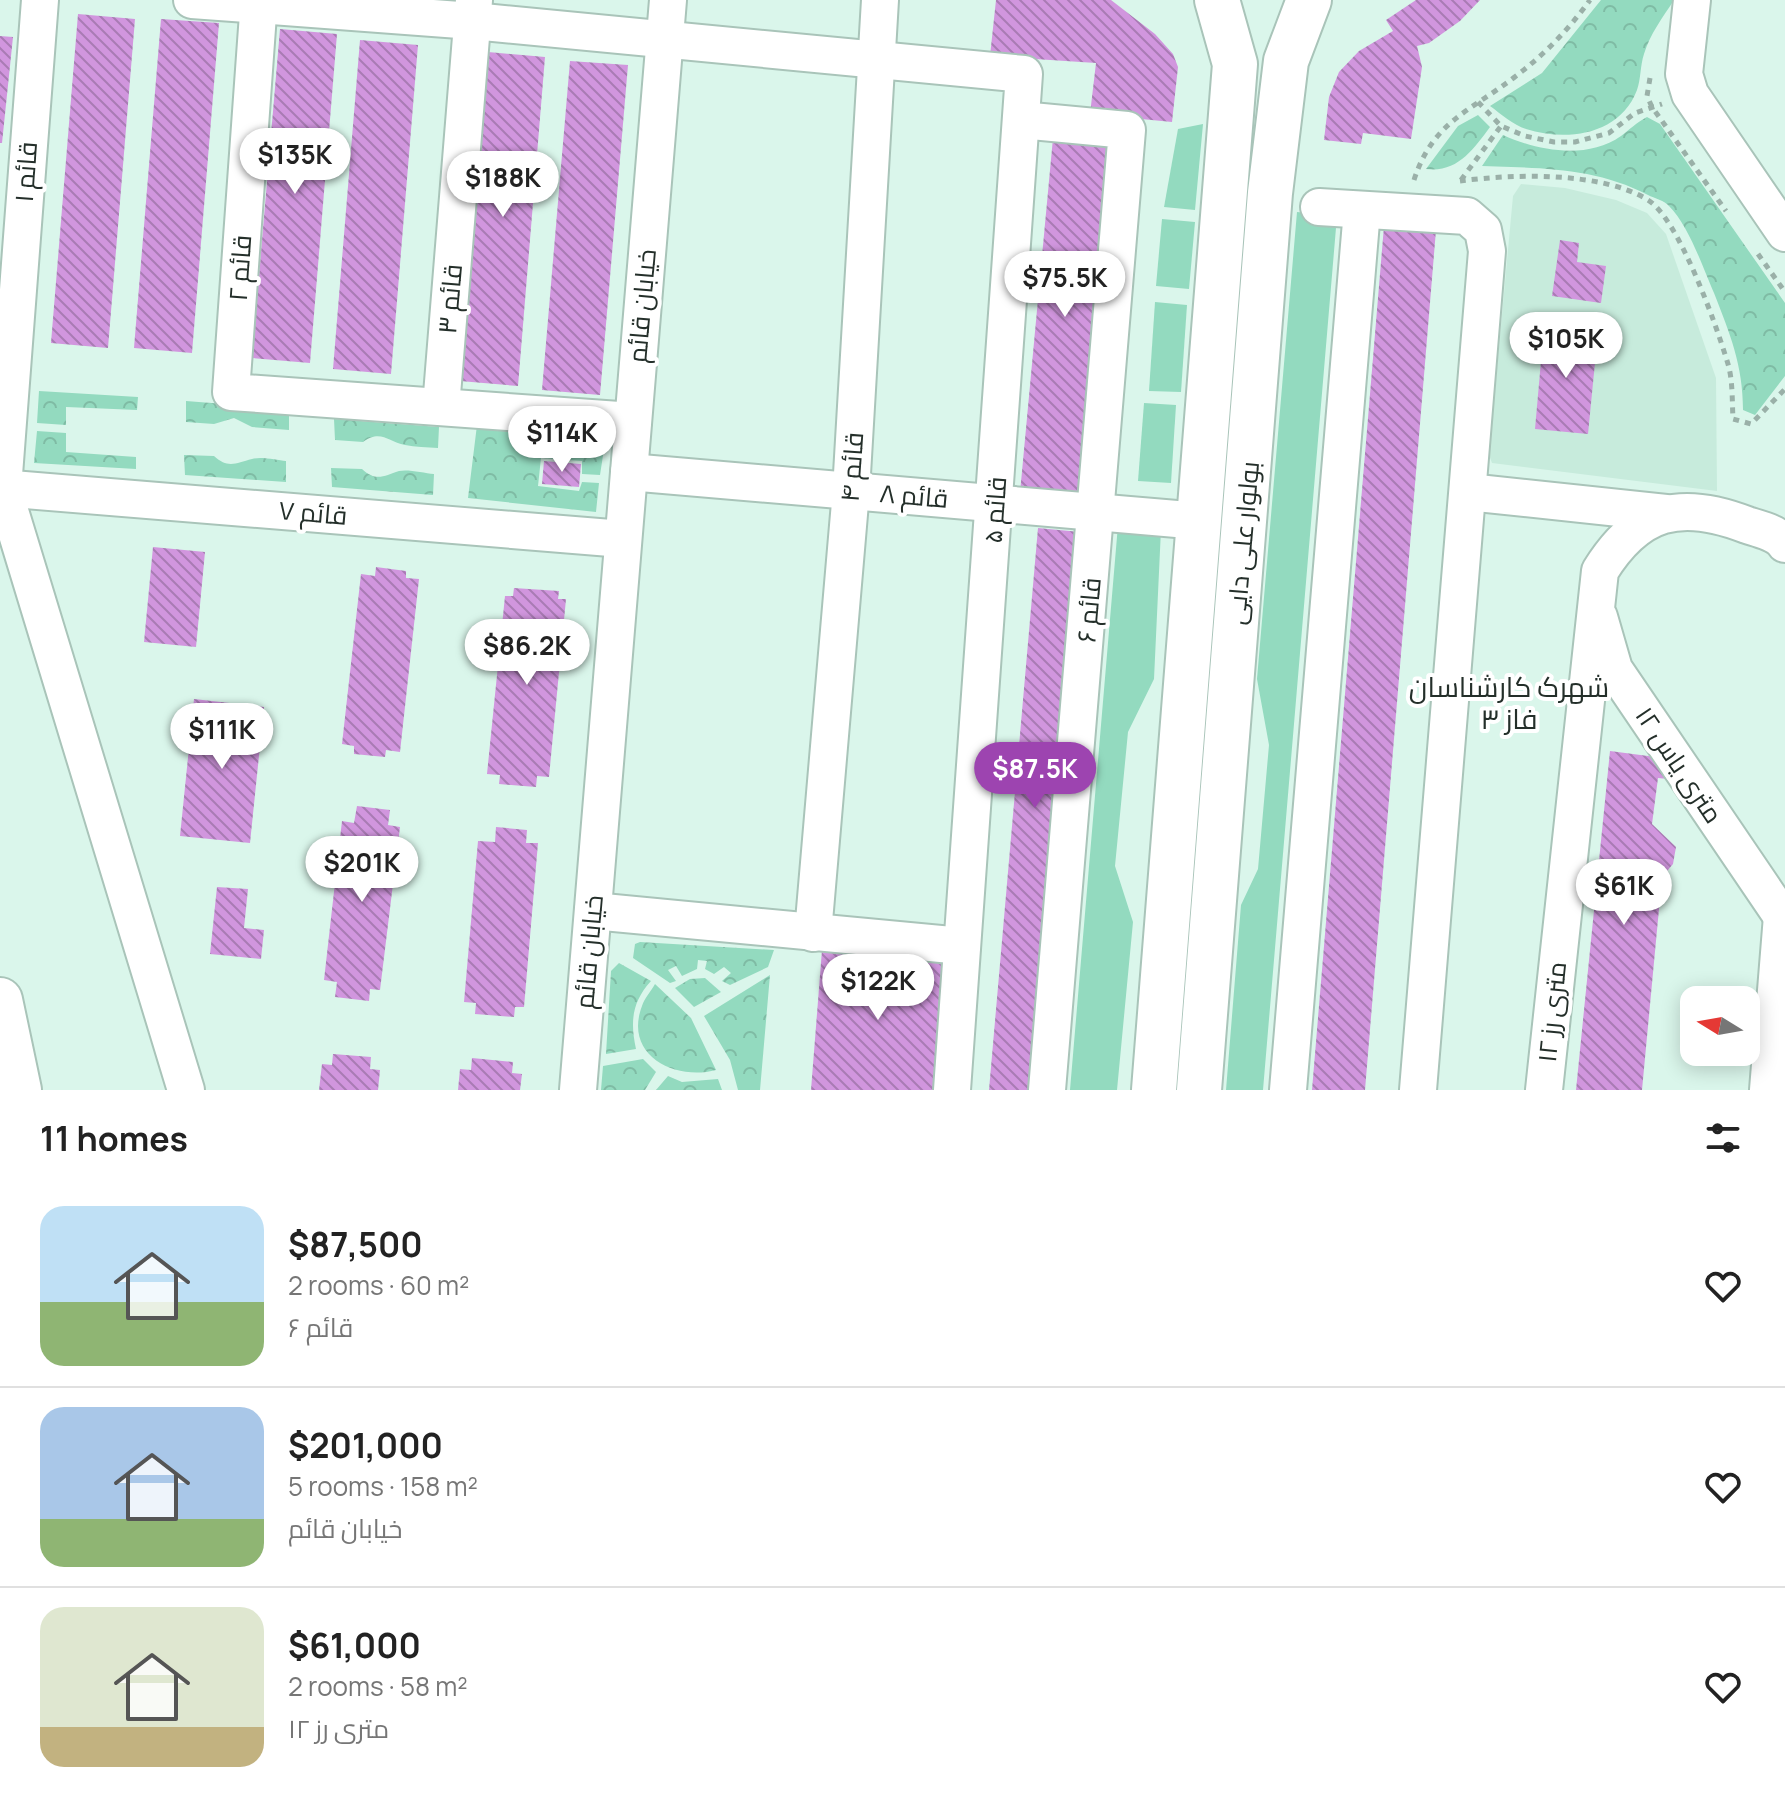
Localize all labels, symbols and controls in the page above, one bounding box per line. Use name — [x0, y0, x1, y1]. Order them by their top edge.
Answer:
pin: $135K — [239, 128, 351, 196]
text: $135K — [258, 136, 332, 172]
street label: قائم ۱ — [5, 140, 46, 204]
pin: $188K — [447, 151, 559, 219]
text: $188K — [465, 159, 541, 195]
street label: قائم ۲ — [219, 234, 260, 302]
street label: خیابان قائم — [618, 247, 665, 365]
pin: $75.5K — [1000, 251, 1130, 319]
text: $75.5K — [1022, 259, 1108, 295]
street label: قائم ۳ — [428, 262, 471, 336]
pin: $105K — [1510, 312, 1622, 380]
text: $105K — [1528, 320, 1604, 356]
pin: $114K — [506, 406, 618, 474]
text: $114K — [526, 414, 598, 450]
street label: قائم ۴ — [831, 431, 872, 503]
street label: بولوار علی دایی — [1217, 460, 1267, 626]
street label: قائم ۸ — [878, 474, 950, 517]
street label: قائم ۵ — [974, 475, 1015, 545]
street label: قائم ۷ — [277, 491, 349, 534]
street label: قائم ۶ — [1067, 576, 1110, 644]
pin: $86.2K — [462, 619, 592, 687]
text: $86.2K — [483, 627, 571, 663]
district label: شهرک کارشناسان فاز ٣ — [1409, 667, 1609, 737]
street label: ۱۲ متری یاس — [1628, 699, 1732, 830]
pin: $111K — [166, 703, 278, 771]
text: $111K — [188, 711, 256, 747]
pin: $87.5K — [970, 742, 1100, 810]
text: $87.5K — [992, 750, 1078, 786]
pin: $201K — [306, 836, 418, 904]
text: $201K — [323, 844, 401, 880]
pin: $61K — [1577, 859, 1671, 927]
text: $61K — [1594, 867, 1654, 903]
street label: خیابان قائم — [565, 893, 612, 1011]
pin: $122K — [822, 954, 934, 1022]
street label: ۱۲ متری رز — [1528, 960, 1574, 1064]
text: $122K — [840, 962, 916, 998]
north arrow — [1680, 986, 1760, 1066]
map controls — [1680, 986, 1760, 1066]
text: 11 homes — [40, 1115, 188, 1161]
icon: filters — [1701, 1116, 1745, 1160]
text: $87,500 — [288, 1221, 423, 1267]
icon: home — [104, 1238, 200, 1334]
icon: heart — [1701, 1264, 1745, 1308]
text: 2 rooms · 60 m² — [288, 1267, 470, 1303]
text: قائم ۶ — [288, 1309, 353, 1345]
text: $201,000 — [288, 1422, 443, 1468]
icon: home — [104, 1439, 200, 1535]
icon: heart — [1701, 1465, 1745, 1509]
text: 5 rooms · 158 m² — [288, 1468, 478, 1504]
text: خیابان قائم — [288, 1510, 402, 1546]
text: $61,000 — [288, 1622, 421, 1668]
icon: home — [104, 1639, 200, 1735]
icon: heart — [1701, 1665, 1745, 1709]
text: 2 rooms · 58 m² — [288, 1668, 468, 1704]
text: ۱۲ متری رز — [288, 1710, 389, 1746]

